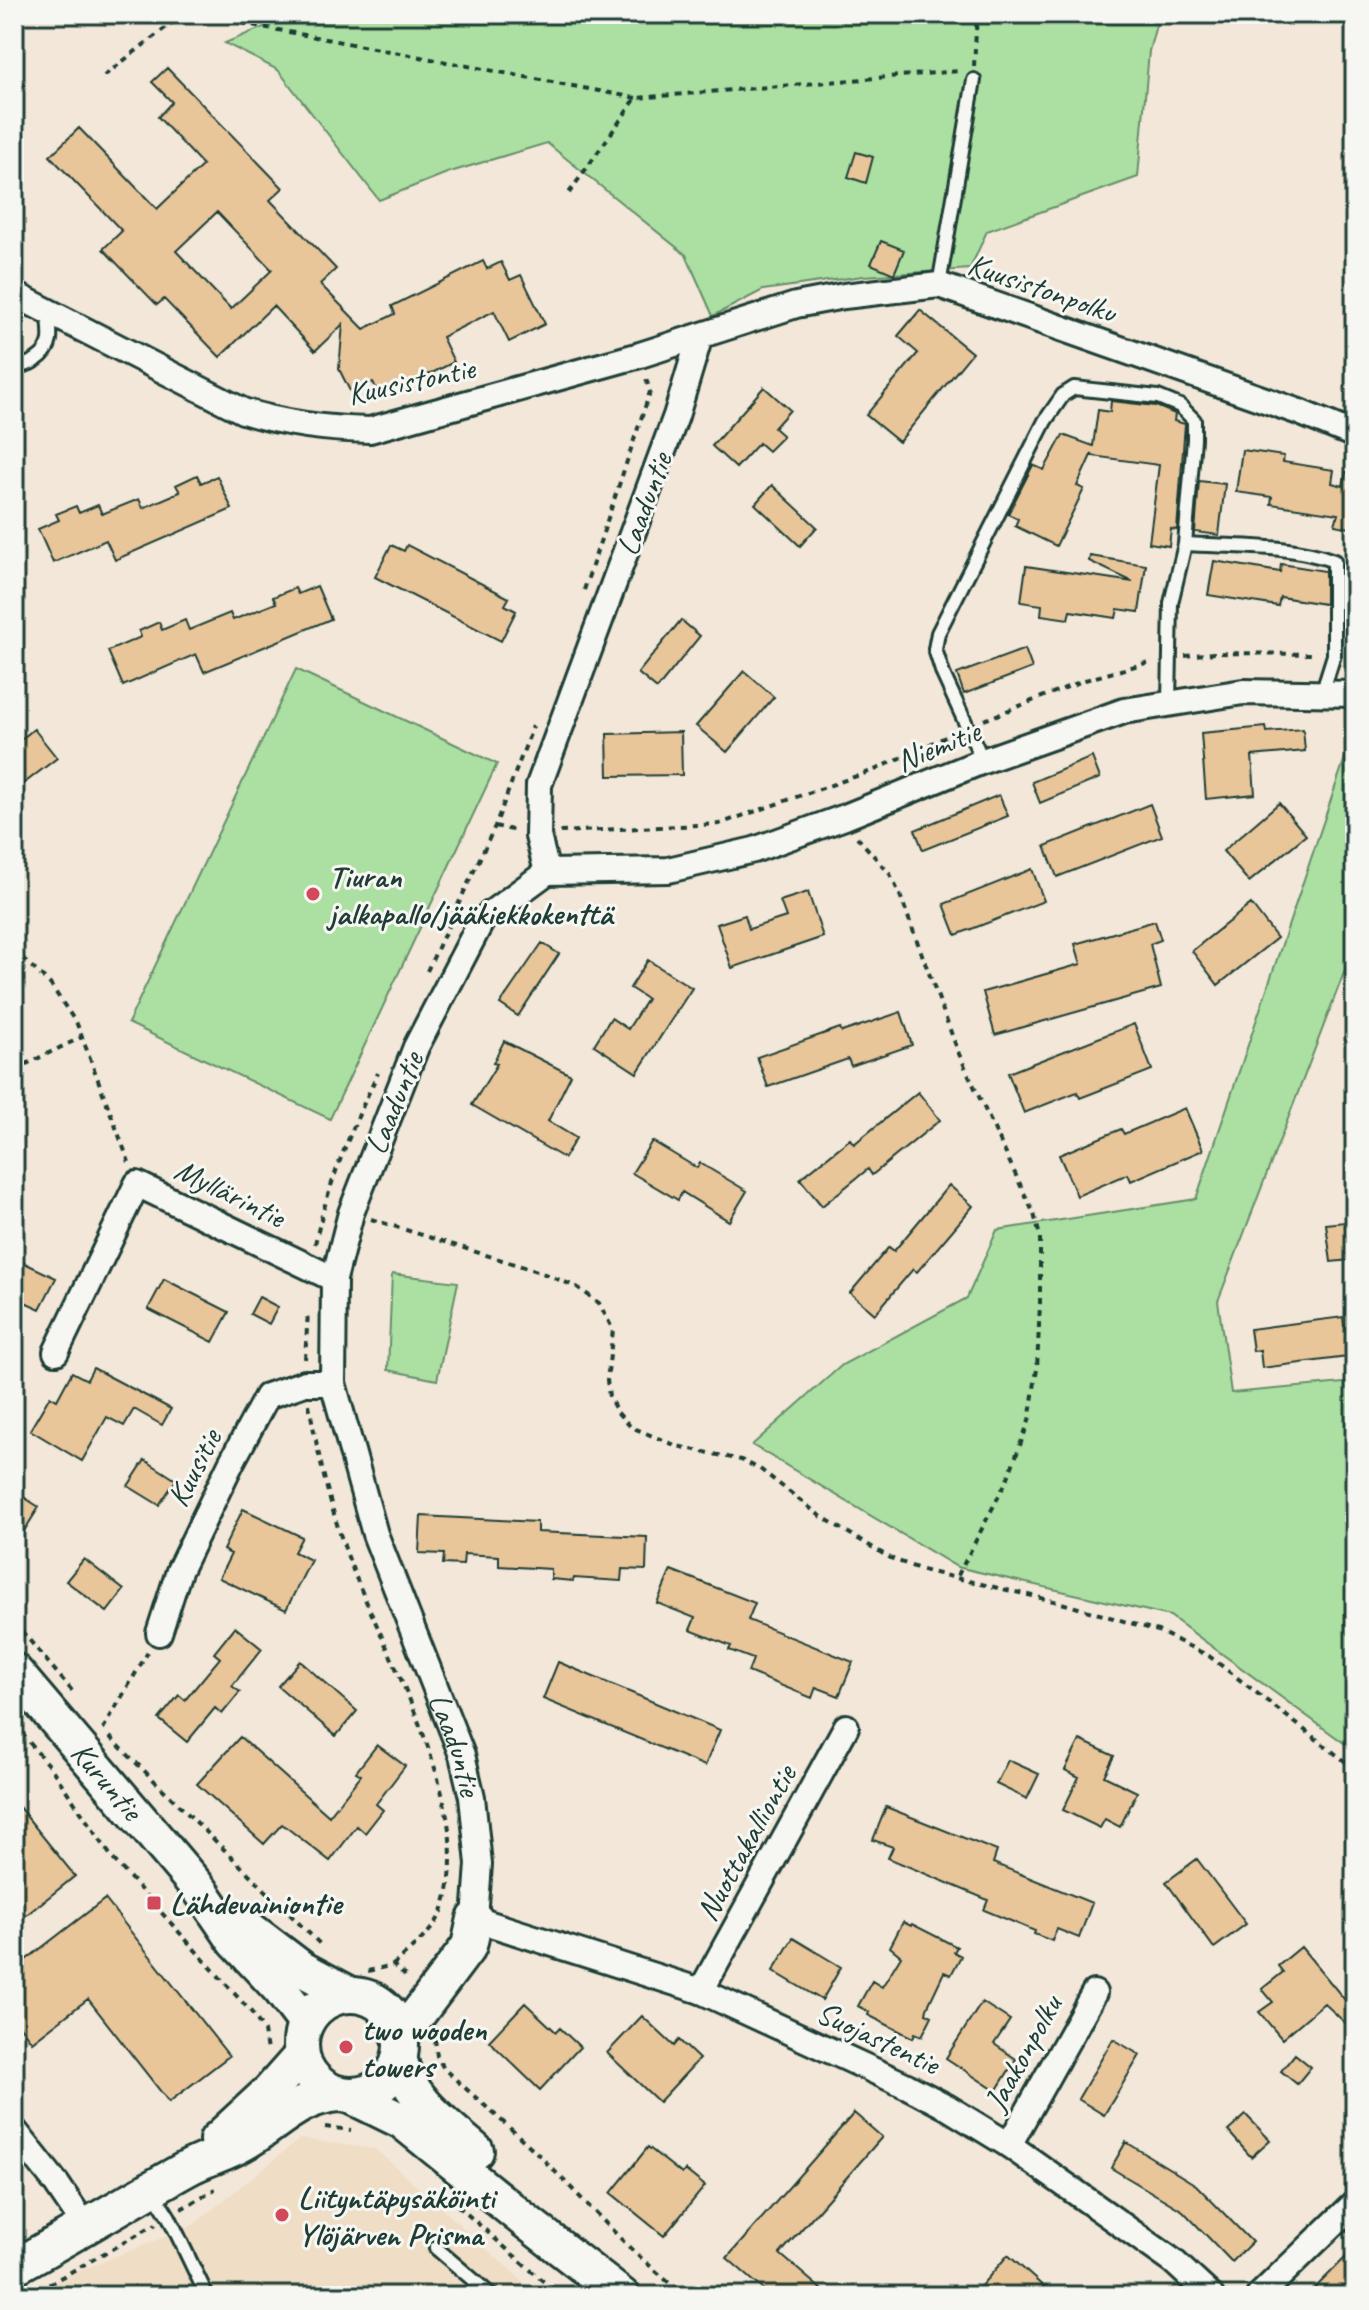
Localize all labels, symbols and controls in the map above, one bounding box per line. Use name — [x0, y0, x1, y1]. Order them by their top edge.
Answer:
street label: Kuusistonpolku — [962, 244, 1124, 333]
street label: Kuusistontie — [344, 347, 481, 414]
street label: Laaduntie — [607, 445, 682, 561]
street label: Niemitie — [890, 710, 988, 781]
place label: Tiuran jalkapallo/jääkiekkokenttä — [326, 856, 615, 934]
marker: Tiuran jalkapallo/jääkiekkokenttä — [304, 885, 322, 903]
street label: Laaduntie — [355, 1044, 434, 1160]
street label: Myllärintie — [168, 1149, 294, 1238]
street label: Kuusitie — [157, 1420, 232, 1514]
street label: Laaduntie — [419, 1687, 492, 1802]
street label: Kuruntie — [62, 1733, 154, 1831]
street label: Nuottakalliontie — [686, 1756, 807, 1928]
place label: Lähdevainiontie — [170, 1883, 344, 1924]
marker: Lähdevainiontie — [145, 1894, 163, 1912]
street label: Jaakonpolku — [974, 1986, 1073, 2120]
street label: Suojastentie — [810, 1992, 948, 2085]
place label: two wooden towers — [362, 2009, 488, 2087]
marker: two wooden towers — [337, 2038, 355, 2056]
place label: Liityntäpysäköinti Ylöjärven Prisma — [298, 2177, 498, 2255]
marker: Liityntäpysäköinti Ylöjärven Prisma — [273, 2206, 291, 2224]

